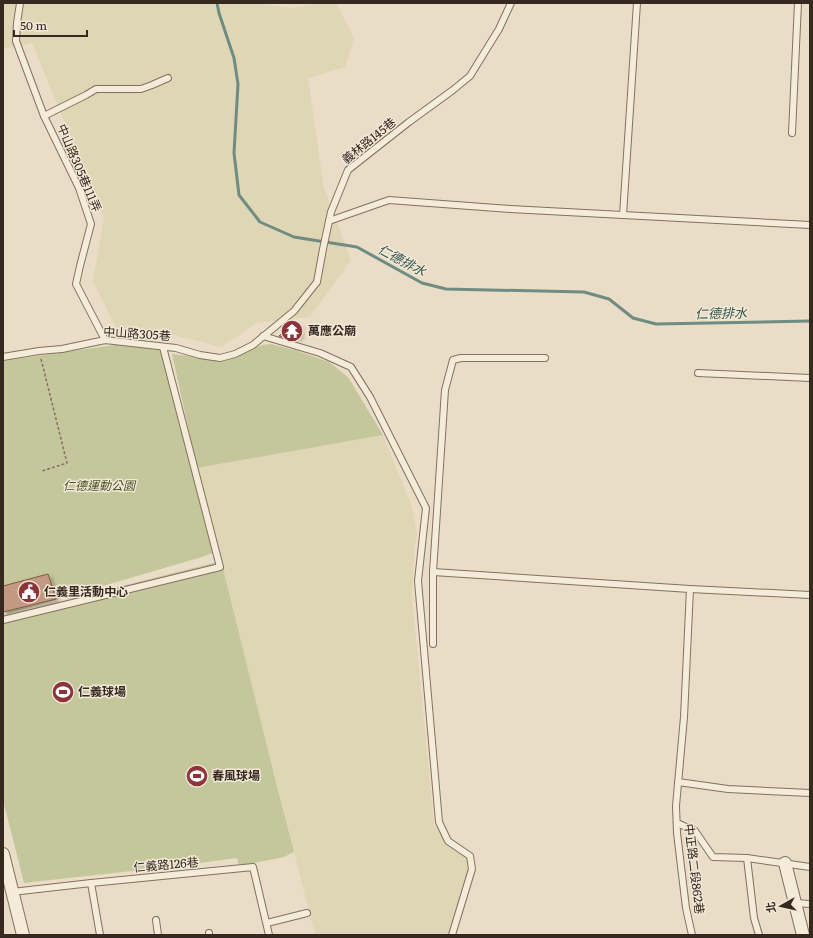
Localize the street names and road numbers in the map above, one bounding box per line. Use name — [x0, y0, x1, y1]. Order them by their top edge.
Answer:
street label: 義林路145巷 — [337, 113, 399, 168]
street label: 中山路305巷111弄 — [53, 121, 107, 214]
street label: 中山路305巷 — [103, 322, 171, 344]
street label: 中正路二段862巷 — [681, 823, 709, 915]
street label: 仁義路126巷 — [133, 852, 199, 876]

